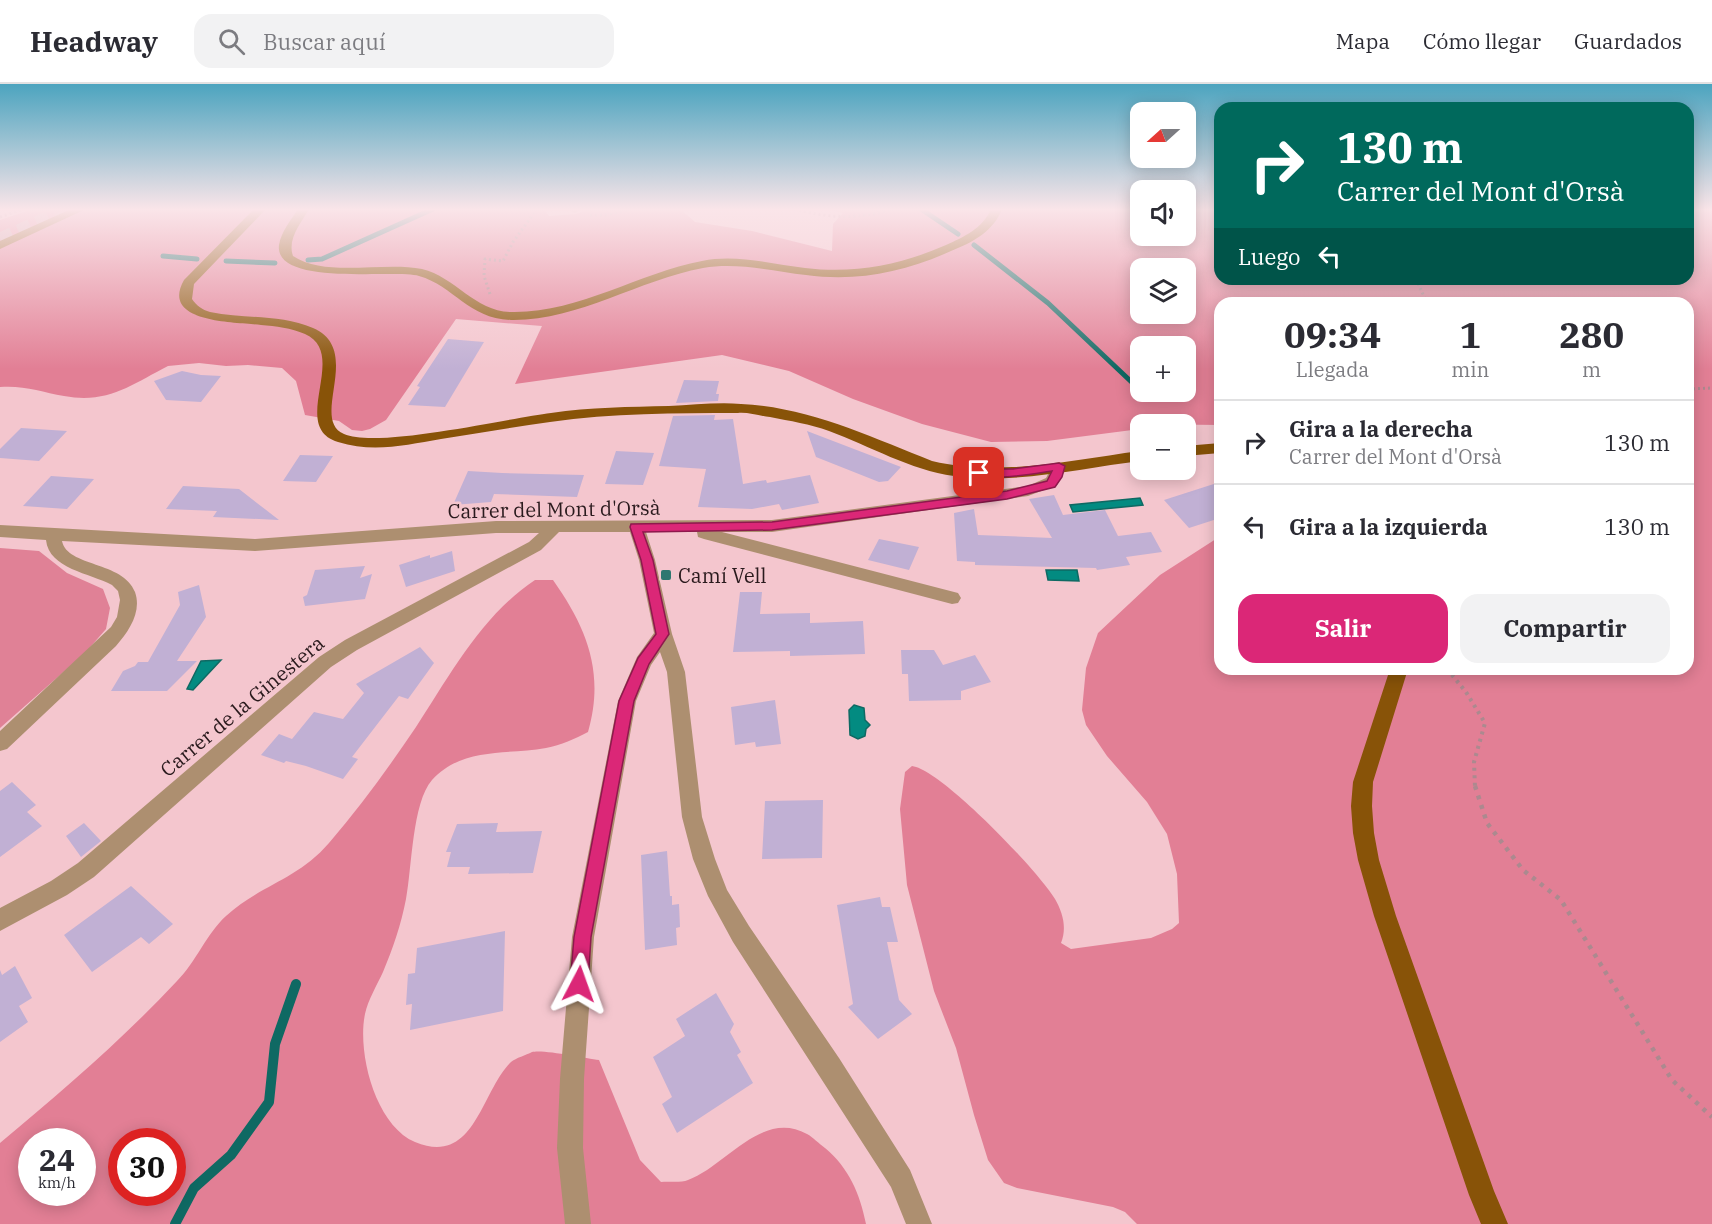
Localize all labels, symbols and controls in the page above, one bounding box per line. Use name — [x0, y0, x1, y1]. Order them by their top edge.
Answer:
search box — [194, 14, 614, 68]
text: Headway — [30, 23, 158, 60]
icon: search — [215, 25, 248, 58]
text: Buscar aquí — [263, 27, 386, 56]
text: Mapa — [1336, 27, 1390, 55]
text: Cómo llegar — [1423, 27, 1541, 55]
text: Guardados — [1574, 27, 1682, 55]
north arrow — [1130, 102, 1196, 168]
map controls — [1130, 102, 1196, 480]
text: 130 m — [1337, 120, 1463, 175]
icon: right — [1238, 126, 1316, 204]
text: Carrer del Mont d'Orsà — [1337, 173, 1625, 208]
button: sound — [1130, 180, 1196, 246]
icon: left — [1313, 240, 1346, 273]
text: Luego — [1238, 242, 1301, 271]
button: layers — [1130, 258, 1196, 324]
text: 09:34 — [1284, 311, 1381, 358]
text: 1 — [1459, 311, 1481, 358]
text: 280 — [1559, 311, 1624, 358]
button: + — [1130, 336, 1196, 402]
text: Llegada — [1296, 356, 1369, 383]
text: min — [1451, 356, 1489, 383]
text: m — [1582, 356, 1601, 383]
button: − — [1130, 414, 1196, 480]
text: Gira a la derecha — [1289, 414, 1473, 443]
icon: right — [1238, 426, 1271, 459]
text: 130 m — [1604, 428, 1670, 457]
text: Carrer del Mont d'Orsà — [1289, 443, 1502, 470]
pin — [953, 447, 1004, 498]
icon: arrive — [962, 456, 995, 489]
street label: Carrer del Mont d'Orsà — [447, 494, 661, 524]
icon: left — [1238, 510, 1271, 543]
text: Gira a la izquierda — [1289, 512, 1488, 541]
text: 130 m — [1604, 512, 1670, 541]
place label: Camí Vell — [678, 562, 767, 589]
marker: Camí Vell — [659, 568, 673, 582]
button: Salir — [1238, 594, 1448, 663]
button: Compartir — [1460, 594, 1670, 663]
street label: Carrer de la Ginestera — [154, 629, 330, 783]
position arrow — [547, 952, 611, 1016]
speed limit sign: 30 — [108, 1128, 186, 1206]
text: 24 — [39, 1140, 75, 1179]
text: km/h — [38, 1173, 76, 1192]

